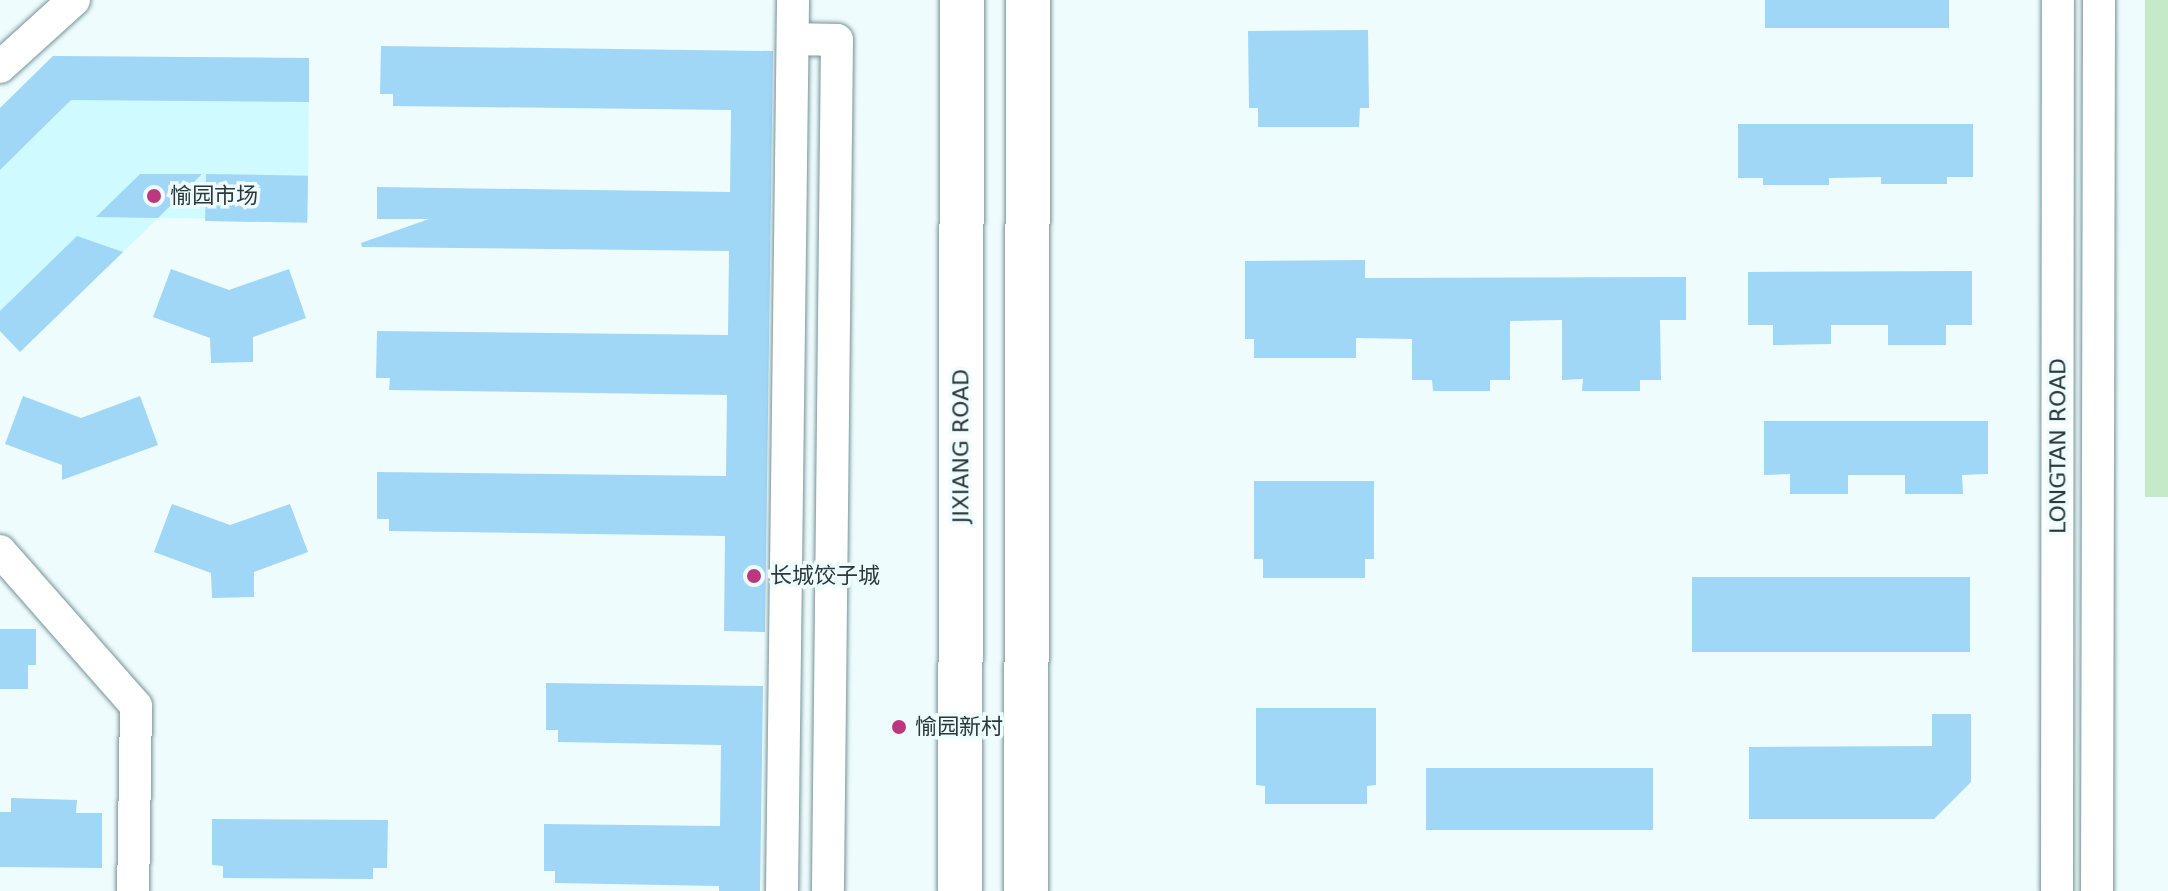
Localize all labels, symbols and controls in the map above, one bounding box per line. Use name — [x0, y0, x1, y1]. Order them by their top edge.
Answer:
place label: 愉园市场 — [170, 183, 258, 209]
marker: 愉园市场 — [145, 187, 163, 205]
street label: LONGTAN ROAD — [2045, 358, 2071, 534]
street label: JIXIANG ROAD — [948, 369, 974, 523]
place label: 长城饺子城 — [770, 563, 880, 589]
marker: 长城饺子城 — [745, 567, 763, 585]
place label: 愉园新村 — [915, 714, 1003, 740]
marker: 愉园新村 — [890, 718, 908, 736]

